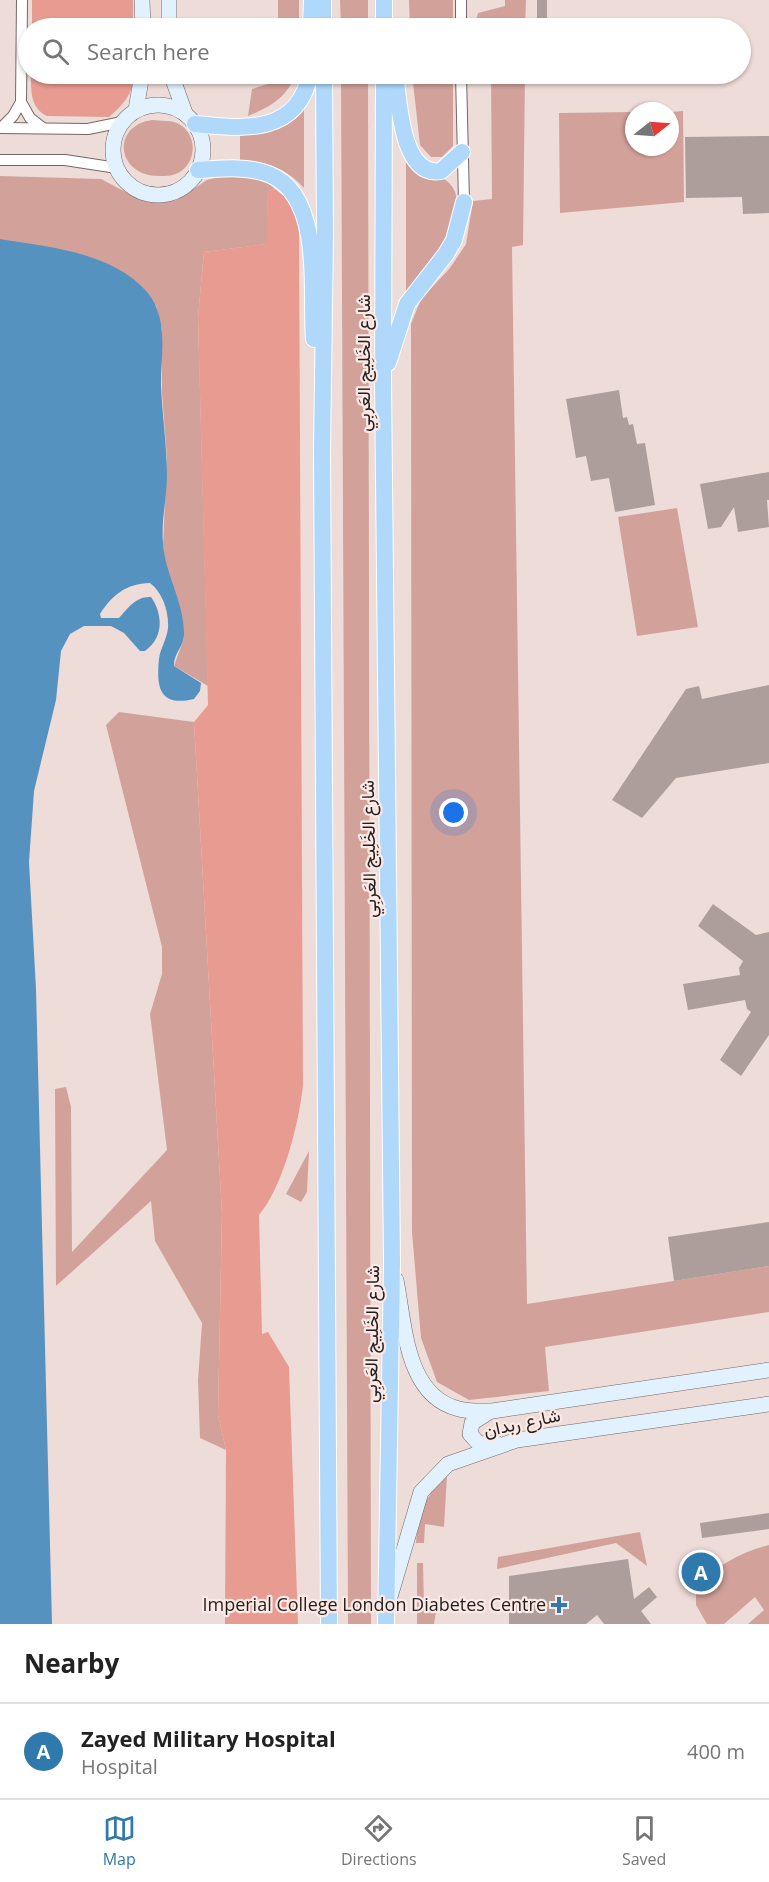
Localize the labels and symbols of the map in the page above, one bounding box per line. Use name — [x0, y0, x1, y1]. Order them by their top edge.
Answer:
north arrow — [625, 102, 679, 156]
street label: شارع الخَلِيج العَربِي — [351, 294, 379, 432]
street label: شارع الخَلِيج العَربِي — [355, 780, 385, 918]
your location — [439, 798, 468, 827]
street label: شارع الخَلِيج العَربِي — [358, 1265, 388, 1403]
street label: شارع ربدان — [481, 1402, 563, 1443]
pin: A — [682, 1550, 720, 1594]
place label: Imperial College London Diabetes Centre — [202, 1592, 546, 1616]
marker: Imperial College London Diabetes Centre — [550, 1596, 568, 1614]

